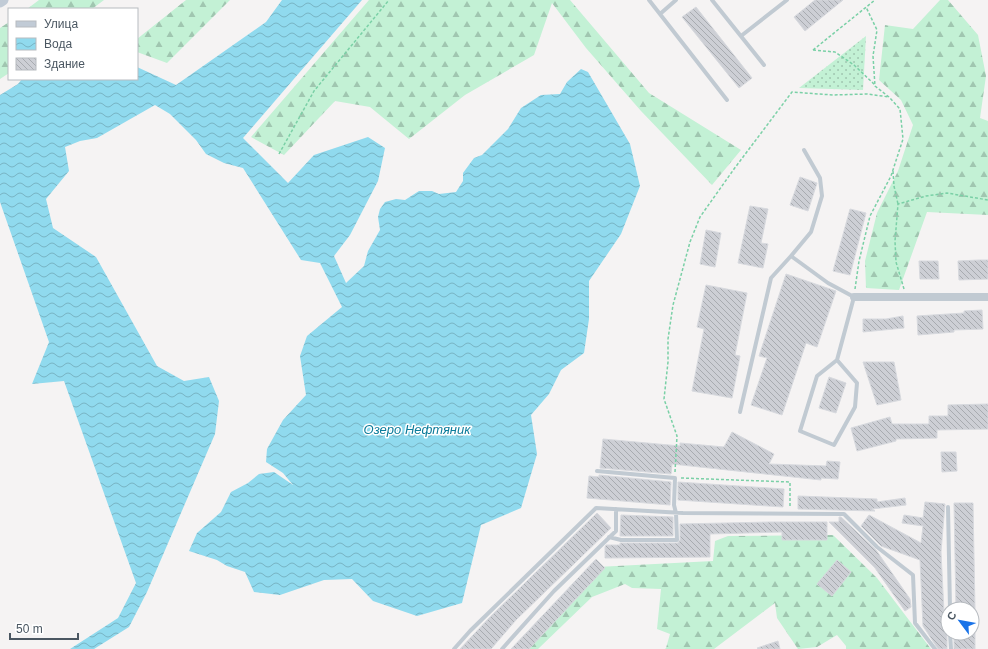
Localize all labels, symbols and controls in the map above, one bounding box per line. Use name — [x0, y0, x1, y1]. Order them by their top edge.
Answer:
legend — [8, 8, 138, 80]
text: Улица — [44, 17, 78, 31]
text: Вода — [44, 37, 72, 51]
text: Здание — [44, 57, 85, 71]
water label: Озеро Нефтяник — [364, 422, 471, 437]
north arrow — [940, 601, 980, 641]
text: С — [944, 609, 959, 622]
scale bar — [10, 615, 78, 641]
text: 50 m — [16, 622, 43, 636]

